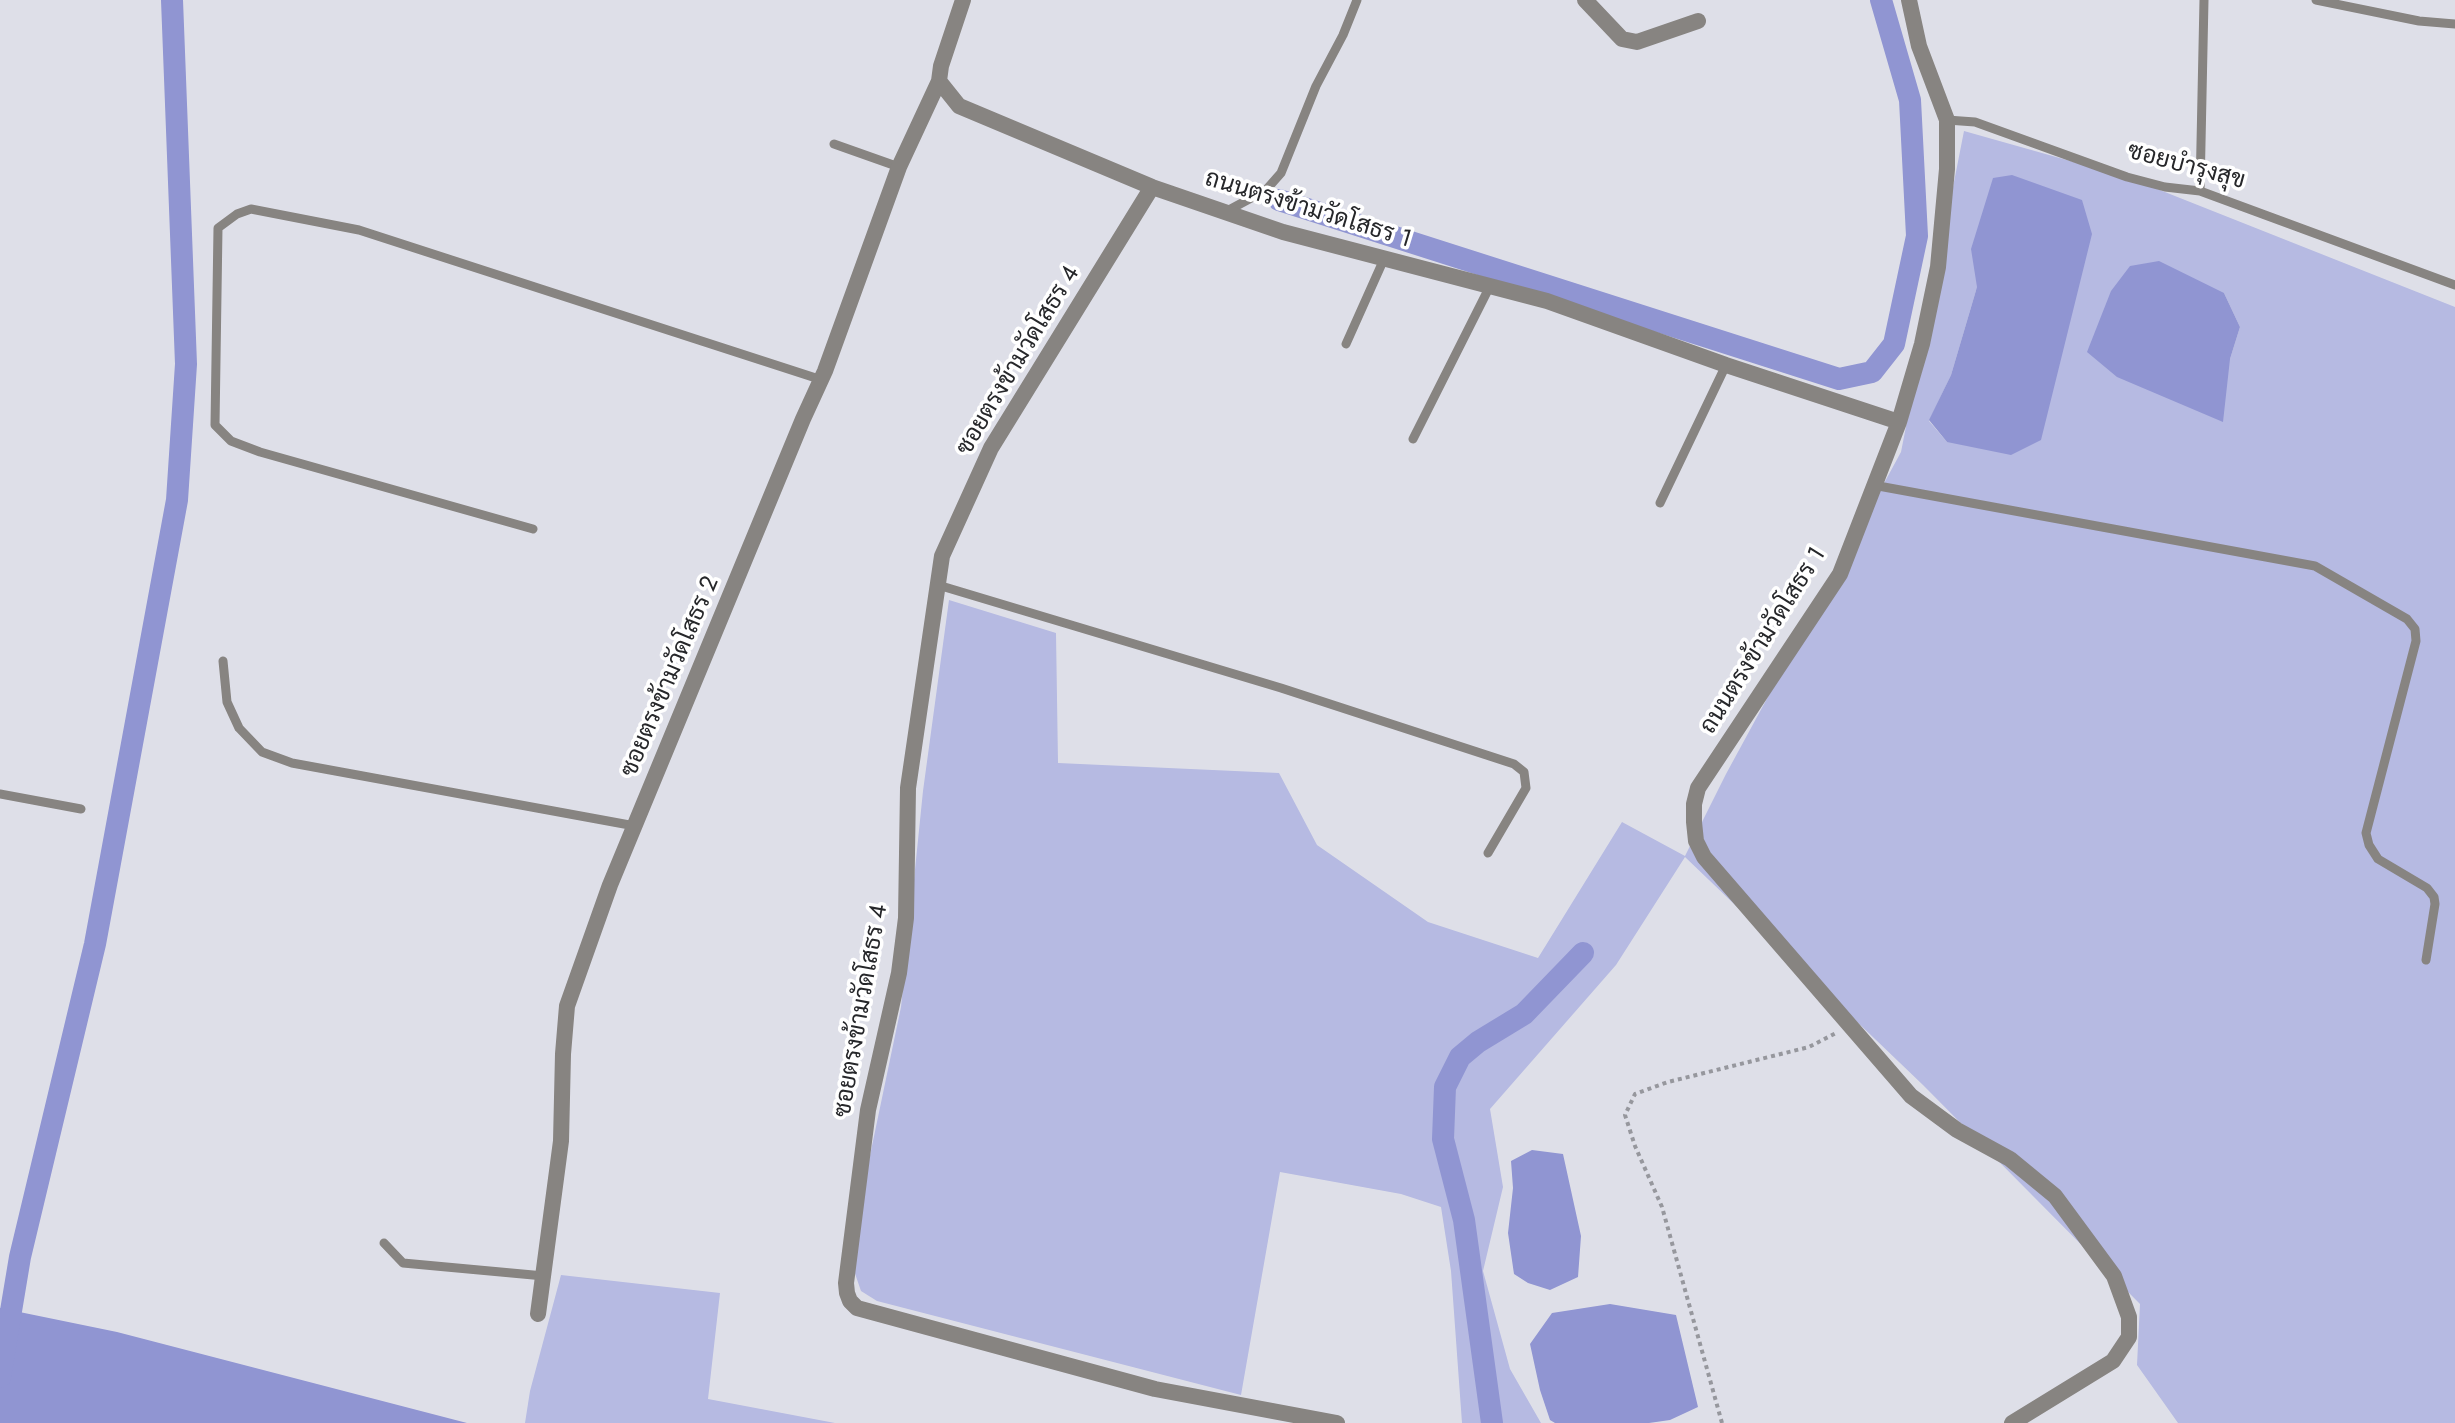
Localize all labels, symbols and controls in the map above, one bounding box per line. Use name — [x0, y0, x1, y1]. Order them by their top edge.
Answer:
street label: ซอยบำรุงสุข — [2124, 138, 2248, 196]
street label: ถนนตรงข้ามวัดโสธร 1 — [1201, 165, 1415, 255]
street label: ซอยตรงข้ามวัดโสธร 4 — [951, 261, 1087, 461]
street label: ถนนตรงข้ามวัดโสธร 1 — [1695, 542, 1833, 740]
street label: ซอยตรงข้ามวัดโสธร 2 — [616, 572, 726, 782]
street label: ซอยตรงข้ามวัดโสธร 4 — [829, 902, 895, 1120]

